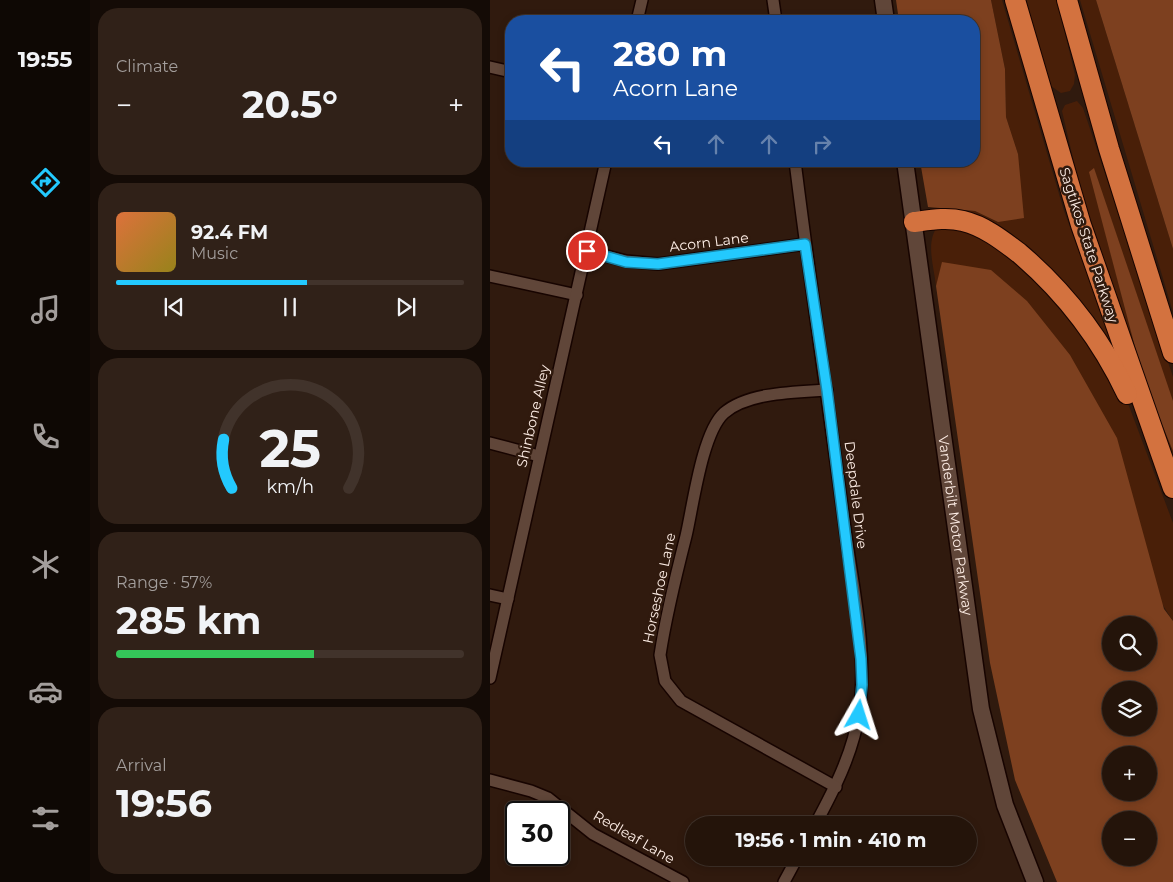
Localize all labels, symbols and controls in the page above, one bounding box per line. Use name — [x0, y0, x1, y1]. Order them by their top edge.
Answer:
text: 280 m — [613, 32, 727, 75]
icon: left — [530, 35, 595, 100]
text: 19:55 — [18, 46, 72, 73]
text: Climate — [116, 57, 178, 76]
text: Acorn Lane — [613, 75, 738, 102]
text: 20.5° — [242, 81, 338, 128]
text: − — [116, 88, 132, 122]
text: + — [448, 88, 464, 122]
icon: left — [649, 130, 677, 158]
icon: ahead — [702, 130, 730, 158]
icon: ahead — [755, 130, 783, 158]
icon: right — [808, 130, 836, 158]
icon: directions — [28, 165, 63, 200]
street label: Sagtikos State Parkway — [1055, 165, 1123, 325]
text: 92.4 FM — [191, 221, 268, 244]
street label: Acorn Lane — [668, 228, 750, 256]
pin — [566, 230, 608, 272]
icon: arrive — [573, 237, 601, 265]
text: Music — [191, 244, 238, 263]
icon: music — [28, 292, 63, 327]
icon: previous — [160, 293, 188, 321]
icon: pause — [276, 293, 304, 321]
icon: next — [392, 293, 420, 321]
street label: Shinbone Alley — [512, 363, 554, 469]
text: 25 — [259, 417, 321, 480]
icon: phone — [28, 419, 63, 454]
street label: Vanderbilt Motor Parkway — [934, 434, 977, 617]
street label: Deepdale Drive — [840, 440, 872, 550]
text: km/h — [266, 476, 314, 497]
street label: Horseshoe Lane — [638, 531, 680, 645]
icon: climate — [28, 547, 63, 582]
text: Range · 57% — [116, 573, 212, 592]
text: 285 km — [116, 597, 261, 644]
map controls — [1102, 616, 1157, 866]
button: search — [1102, 616, 1157, 671]
icon: car — [28, 674, 63, 709]
button: layers — [1102, 681, 1157, 736]
position arrow — [832, 688, 884, 740]
button: + — [1102, 746, 1157, 801]
text: Arrival — [116, 756, 166, 775]
text: 19:56 — [116, 780, 212, 827]
icon: filters — [28, 801, 63, 836]
speed limit sign: 30 — [505, 801, 570, 866]
street label: Redleaf Lane — [590, 806, 678, 868]
button: − — [1102, 811, 1157, 866]
text: 19:56 · 1 min · 410 m — [736, 829, 926, 852]

